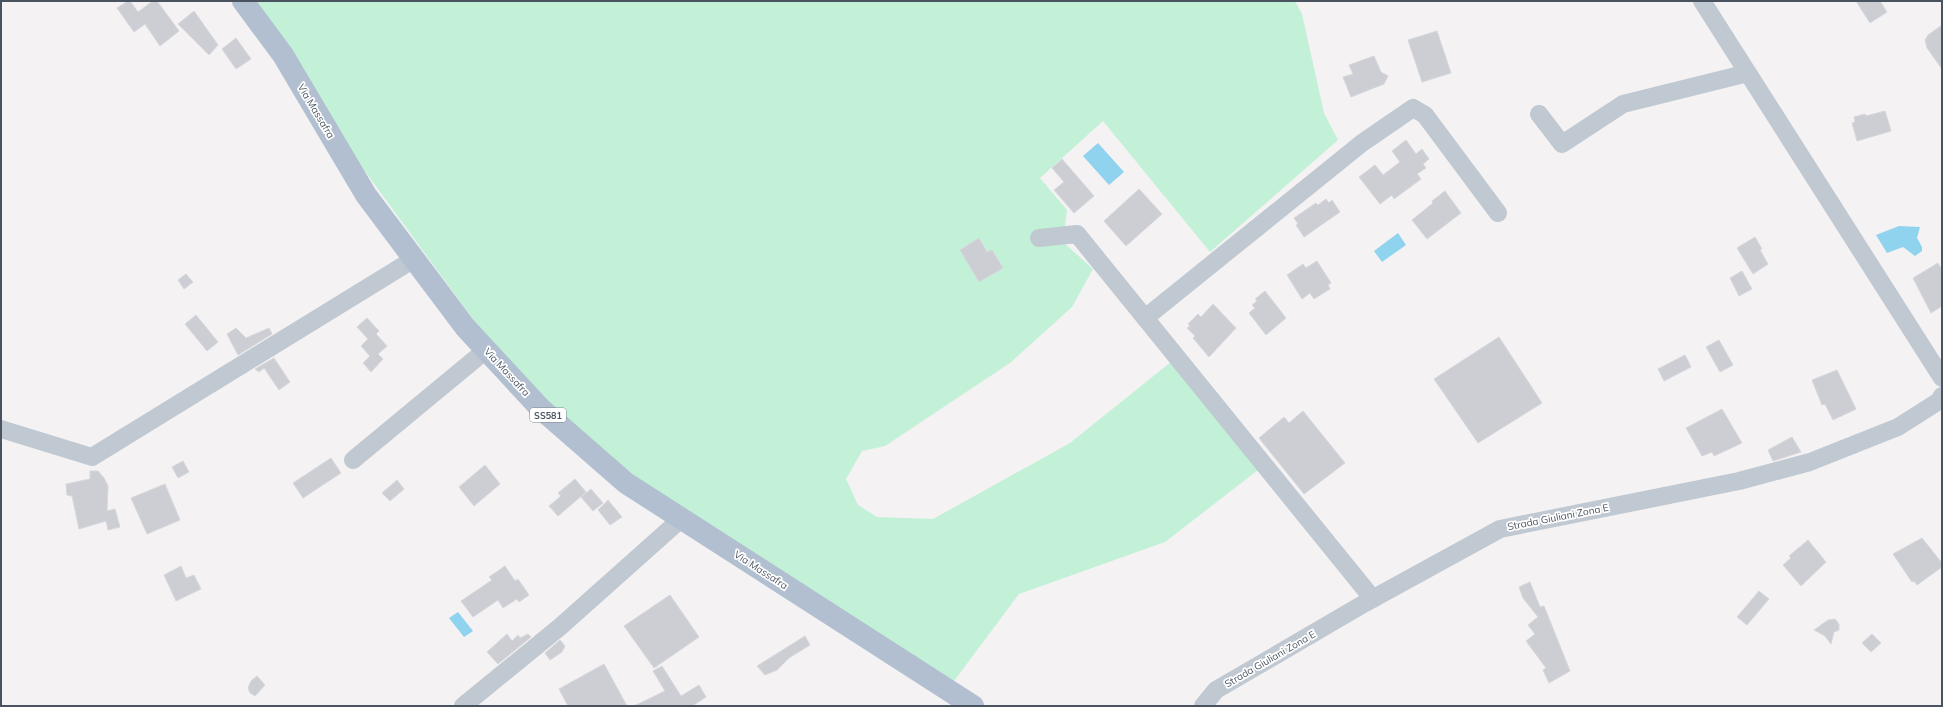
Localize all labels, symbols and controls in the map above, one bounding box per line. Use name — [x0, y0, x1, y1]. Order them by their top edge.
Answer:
street label: Via Massafra — [295, 81, 337, 141]
street label: Via Massafra — [481, 345, 533, 399]
road number: SS581 — [530, 408, 566, 422]
street label: Strada Giuliani Zona E — [1506, 501, 1610, 533]
street label: Via Massafra — [732, 548, 790, 592]
street label: Strada Giuliani Zona E — [1222, 628, 1318, 690]

